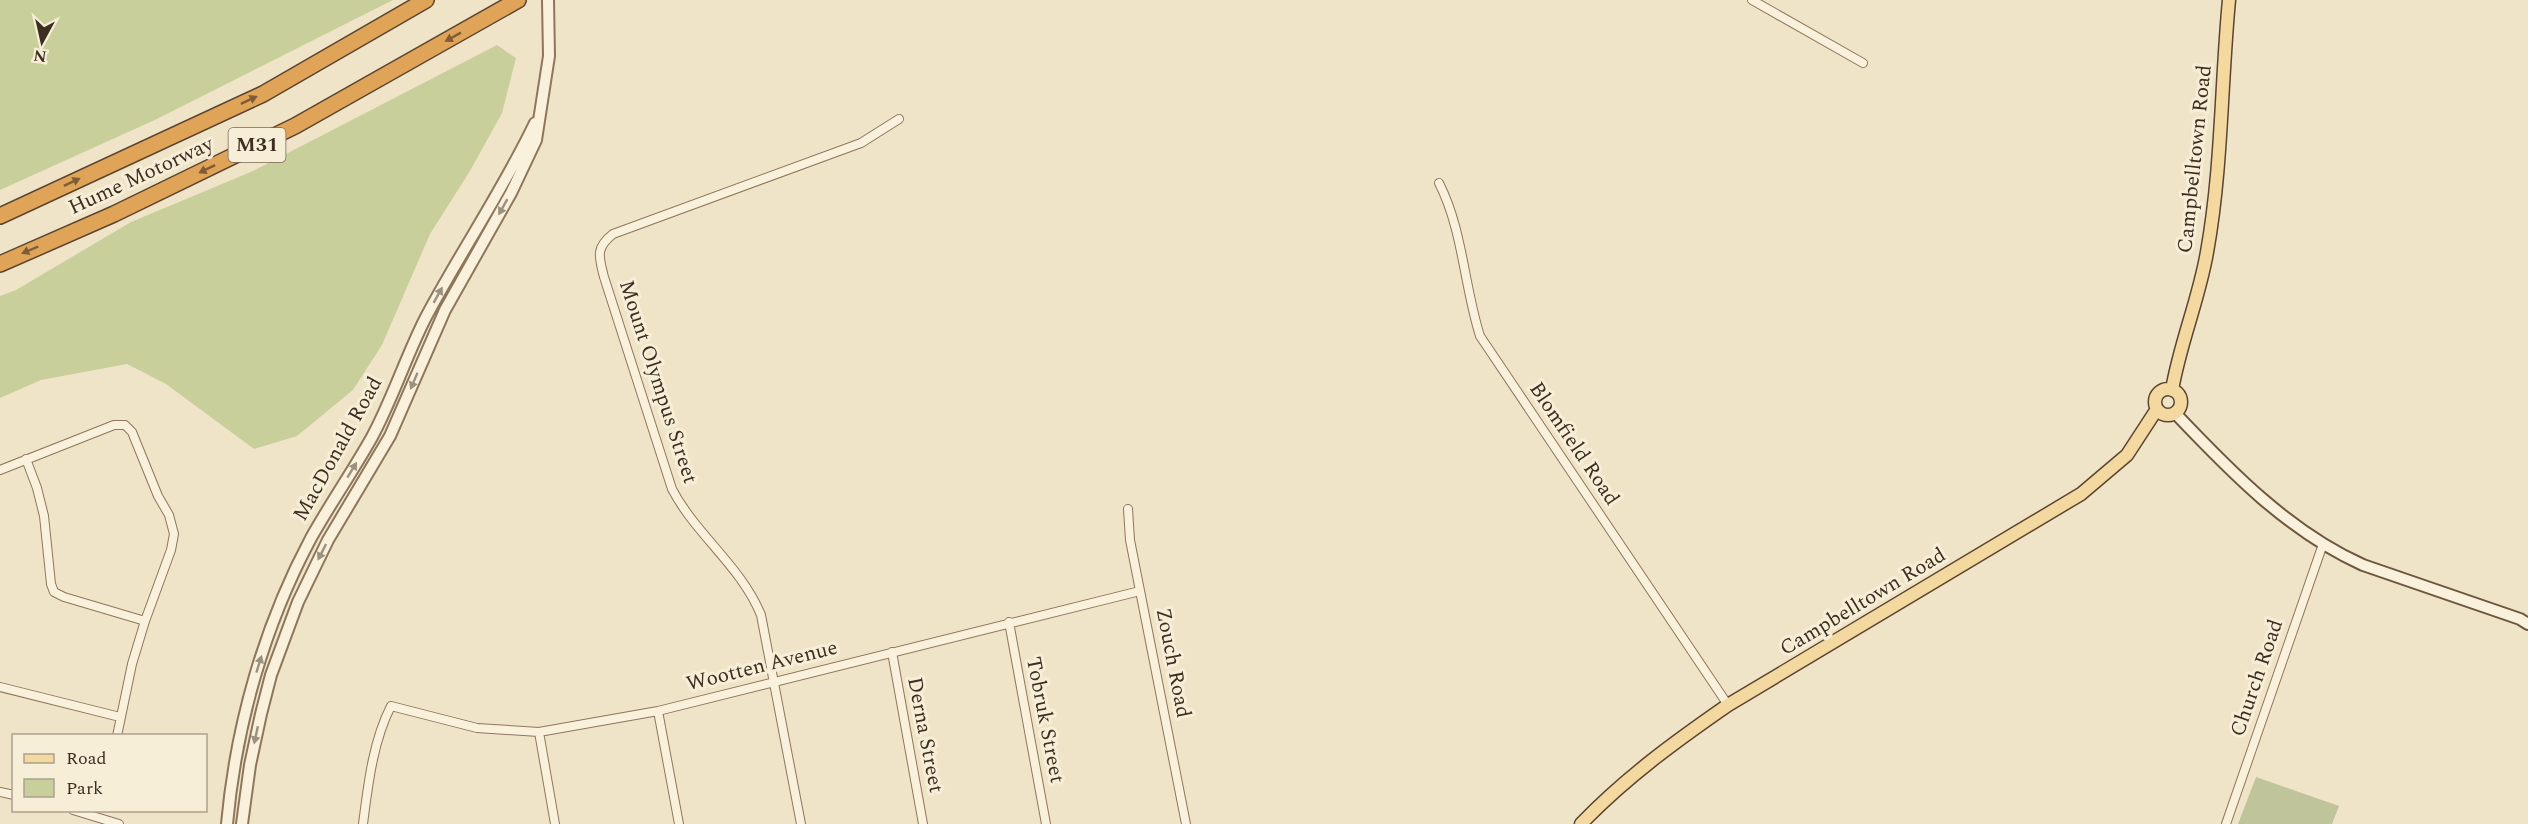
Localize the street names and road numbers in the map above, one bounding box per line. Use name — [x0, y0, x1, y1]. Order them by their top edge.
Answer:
street label: Campbelltown Road — [2169, 63, 2221, 255]
street label: Hume Motorway — [63, 128, 220, 224]
road number: M31 — [228, 128, 286, 162]
street label: Mount Olympus Street — [610, 276, 706, 488]
street label: MacDonald Road — [285, 371, 391, 527]
street label: Blomfield Road — [1521, 376, 1627, 512]
street label: Campbelltown Road — [1774, 540, 1952, 664]
street label: Zouch Road — [1147, 605, 1199, 721]
street label: Church Road — [2222, 615, 2292, 741]
street label: Wootten Avenue — [683, 632, 841, 700]
street label: Tobruk Street — [1017, 654, 1073, 786]
street label: Derna Street — [898, 674, 952, 796]

